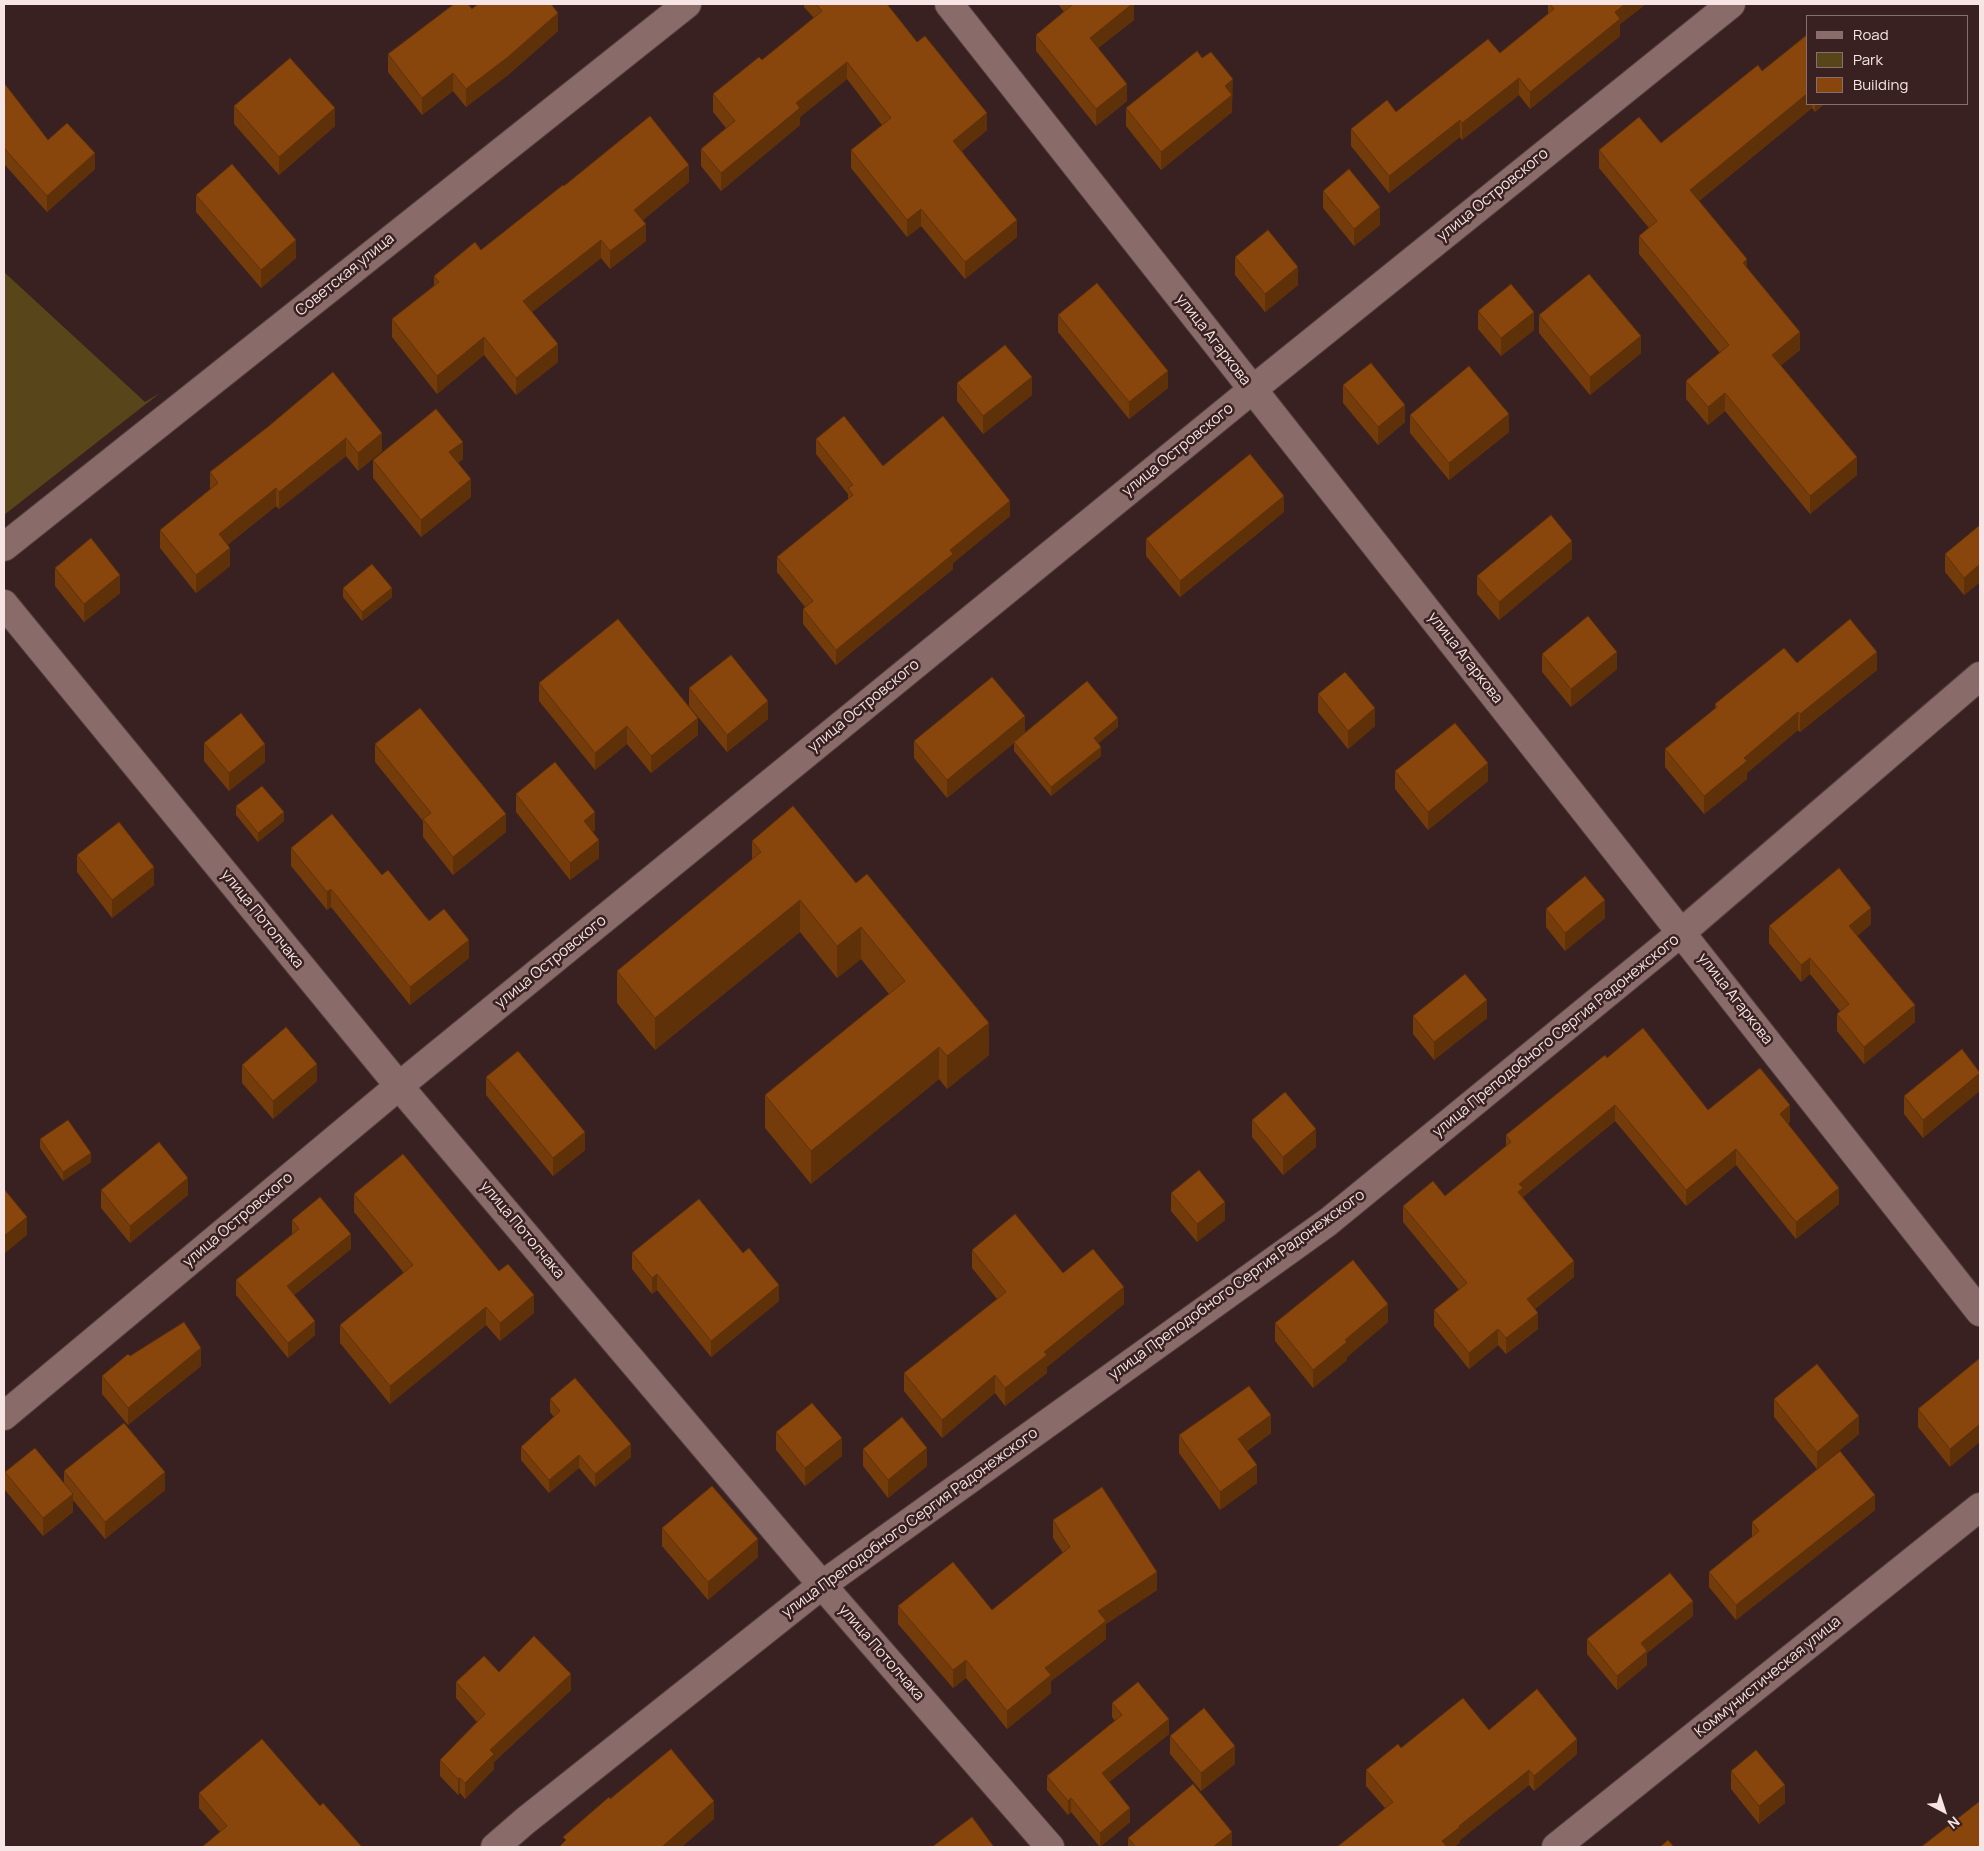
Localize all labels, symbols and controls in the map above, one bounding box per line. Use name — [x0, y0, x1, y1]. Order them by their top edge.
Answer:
legend — [1806, 15, 1969, 105]
text: Road — [1853, 24, 1889, 45]
text: Park — [1853, 49, 1883, 70]
text: Building — [1853, 74, 1908, 95]
street label: улица Островского — [1434, 145, 1552, 245]
street label: Советская улица — [292, 230, 398, 320]
street label: улица Агаркова — [1172, 291, 1254, 389]
street label: улица Островского — [1119, 400, 1237, 500]
street label: улица Агаркова — [1424, 609, 1506, 707]
street label: улица Островского — [805, 656, 923, 756]
street label: улица Потолчака — [217, 866, 307, 972]
street label: улица Островского — [492, 912, 610, 1012]
street label: улица Преподобного Сергия Радонежского — [1429, 931, 1683, 1141]
street label: улица Агаркова — [1694, 950, 1776, 1048]
street label: улица Островского — [179, 1169, 297, 1271]
street label: улица Потолчака — [476, 1178, 568, 1282]
street label: улица Преподобного Сергия Радонежского — [1106, 1186, 1368, 1384]
street label: улица Преподобного Сергия Радонежского — [779, 1424, 1041, 1622]
street label: улица Потолчака — [834, 1601, 928, 1705]
street label: Коммунистическая улица — [1692, 1613, 1844, 1741]
north arrow — [1919, 1786, 1969, 1836]
text: N — [1944, 1812, 1964, 1833]

